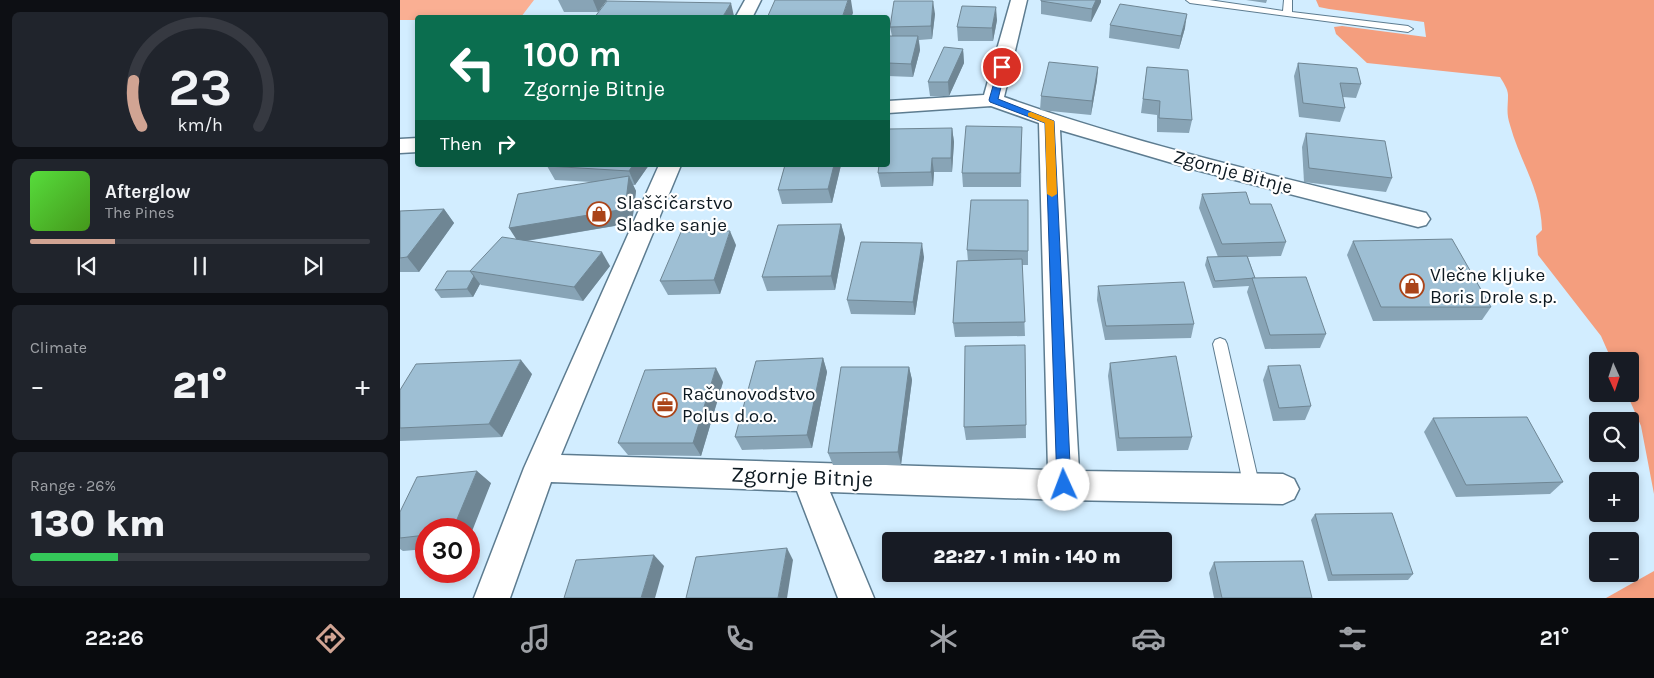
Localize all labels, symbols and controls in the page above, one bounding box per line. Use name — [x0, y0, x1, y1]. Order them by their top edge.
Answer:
text: 100 m — [523, 34, 622, 75]
icon: left — [440, 35, 505, 100]
pin — [981, 46, 1023, 88]
icon: arrive — [988, 53, 1016, 81]
text: 23 — [168, 57, 232, 118]
text: Zgornje Bitnje — [523, 76, 665, 102]
text: km/h — [177, 115, 223, 136]
icon: right — [492, 130, 520, 158]
text: Then — [440, 133, 482, 155]
street label: Zgornje Bitnje — [1171, 145, 1295, 199]
text: Afterglow — [105, 181, 191, 203]
place label: Slaščičarstvo Sladke sanje — [616, 192, 733, 236]
shop icon: Slaščičarstvo Sladke sanje — [586, 201, 612, 227]
text: The Pines — [105, 203, 175, 222]
icon: previous — [73, 252, 101, 280]
icon: pause — [186, 252, 214, 280]
icon: next — [299, 252, 327, 280]
place label: Vlečne kljuke Boris Drole s.p. — [1430, 264, 1556, 308]
shop icon: Vlečne kljuke Boris Drole s.p. — [1399, 273, 1425, 299]
text: Climate — [30, 338, 87, 357]
north arrow — [1589, 352, 1639, 402]
map controls — [1589, 352, 1639, 582]
text: 21° — [172, 363, 228, 408]
text: − — [30, 369, 45, 402]
text: + — [355, 369, 370, 402]
place label: Računovodstvo Polus d.o.o. — [682, 383, 816, 427]
office icon: Računovodstvo Polus d.o.o. — [652, 392, 678, 418]
button: search — [1589, 412, 1639, 462]
position arrow — [1037, 458, 1089, 510]
street label: Zgornje Bitnje — [731, 462, 873, 492]
button: + — [1589, 472, 1639, 522]
text: Range · 26% — [30, 476, 116, 495]
text: 130 km — [30, 501, 166, 546]
speed limit sign: 30 — [415, 518, 480, 583]
button: − — [1589, 532, 1639, 582]
text: 22:27 · 1 min · 140 m — [933, 546, 1121, 568]
icon: directions — [313, 621, 348, 656]
icon: music — [518, 621, 553, 656]
icon: phone — [722, 621, 757, 656]
icon: climate — [926, 621, 961, 656]
icon: car — [1131, 621, 1166, 656]
icon: filters — [1335, 621, 1370, 656]
text: 22:26 — [85, 625, 144, 651]
text: 21° — [1540, 625, 1569, 651]

